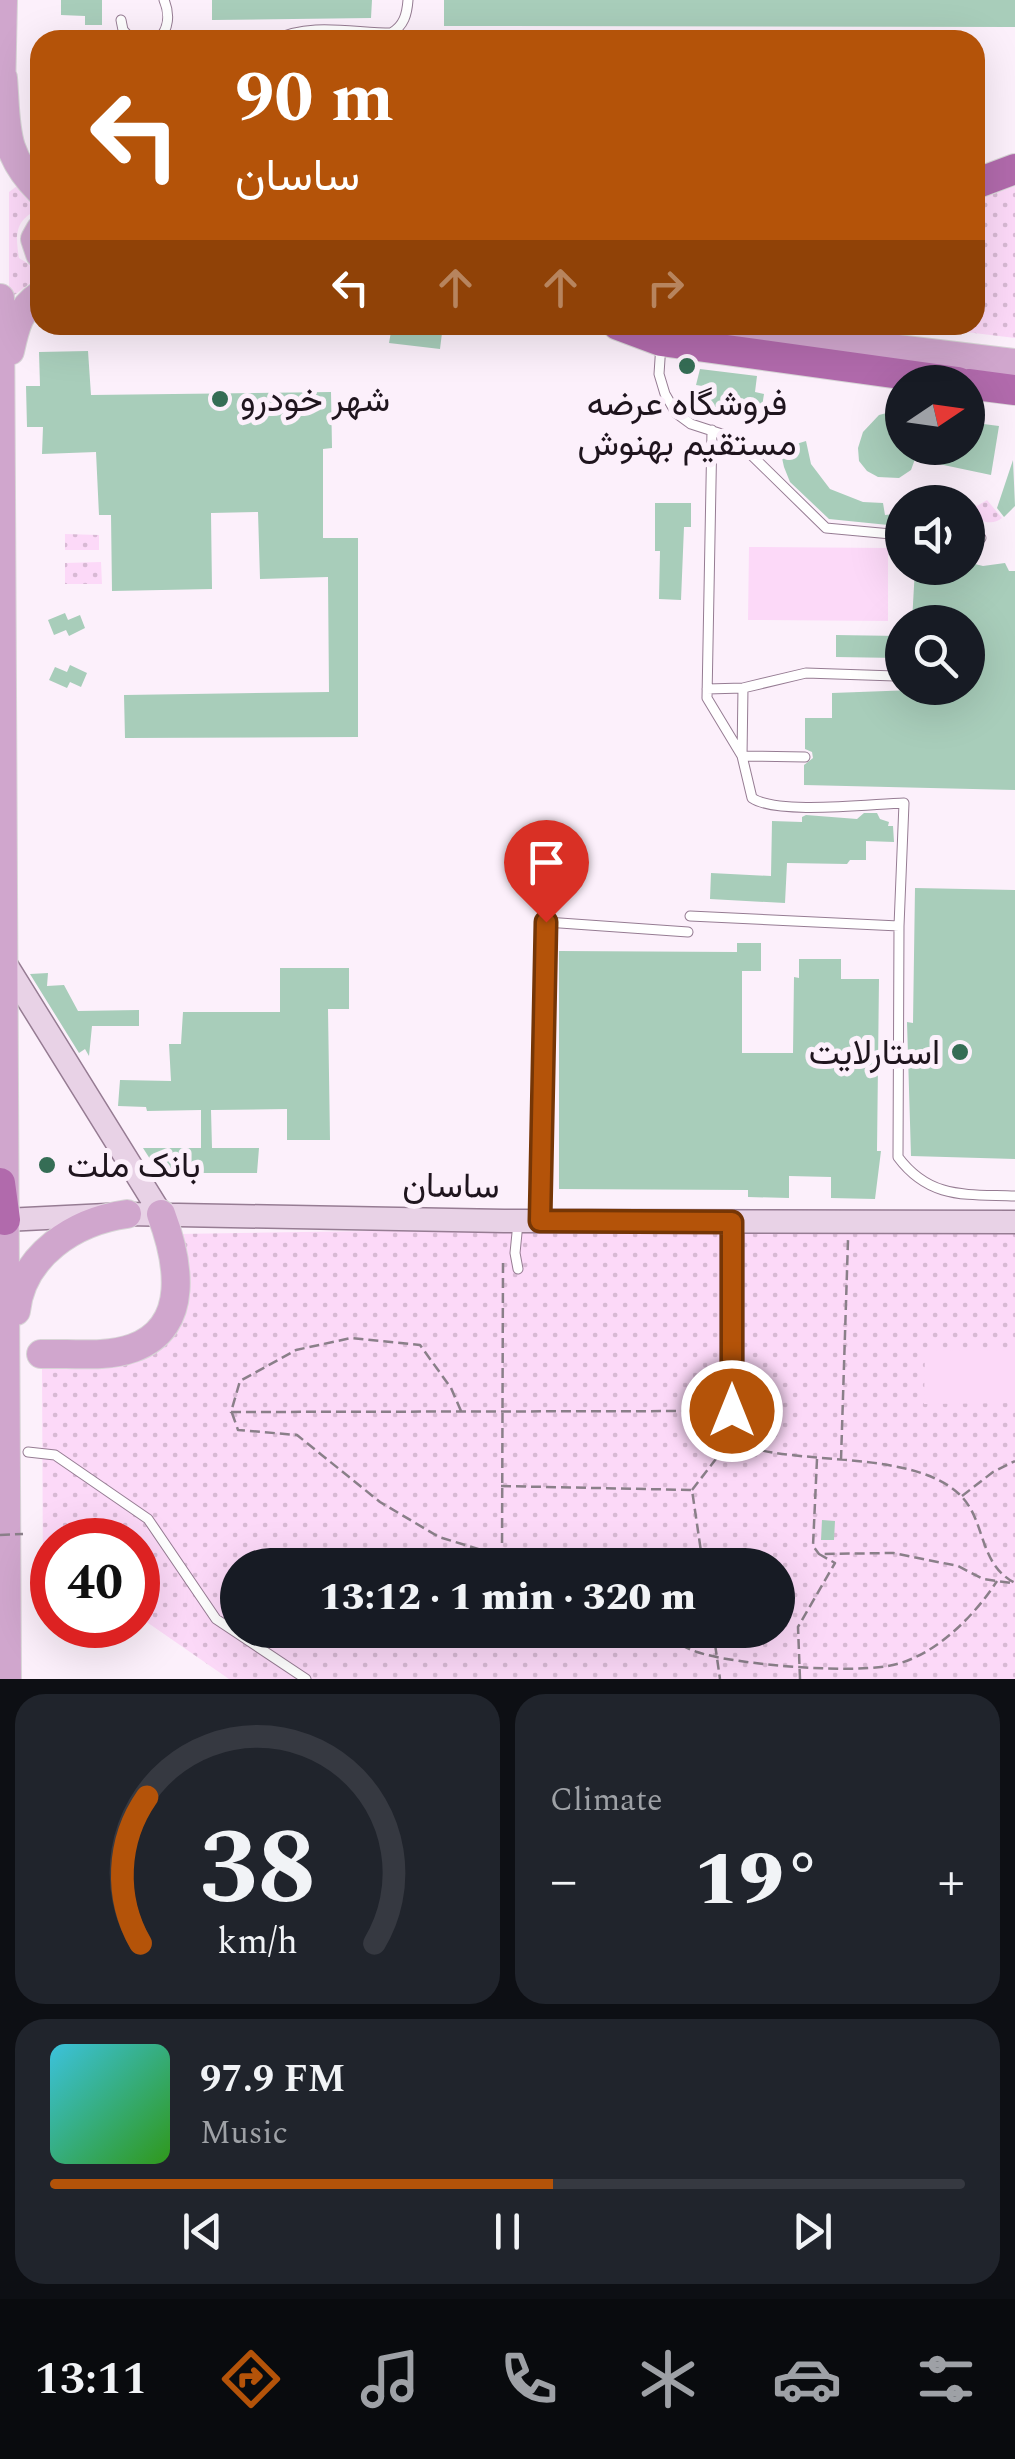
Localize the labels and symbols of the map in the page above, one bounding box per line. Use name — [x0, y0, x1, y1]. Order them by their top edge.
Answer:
marker: فروشگاه عرضه مستقیم بهنوش — [676, 355, 698, 377]
north arrow — [885, 365, 985, 465]
place label: شهر خودرو — [240, 374, 390, 427]
place label: فروشگاه عرضه مستقیم بهنوش — [577, 378, 797, 471]
marker: شهر خودرو — [209, 388, 231, 410]
pin — [504, 820, 589, 923]
place label: استارلایت — [809, 1027, 940, 1080]
marker: استارلایت — [949, 1041, 971, 1063]
place label: بانک ملت — [67, 1140, 201, 1193]
marker: بانک ملت — [36, 1154, 58, 1176]
street label: ساسان — [402, 1159, 500, 1214]
position arrow — [680, 1359, 784, 1463]
speed limit sign: 40 — [30, 1518, 160, 1648]

